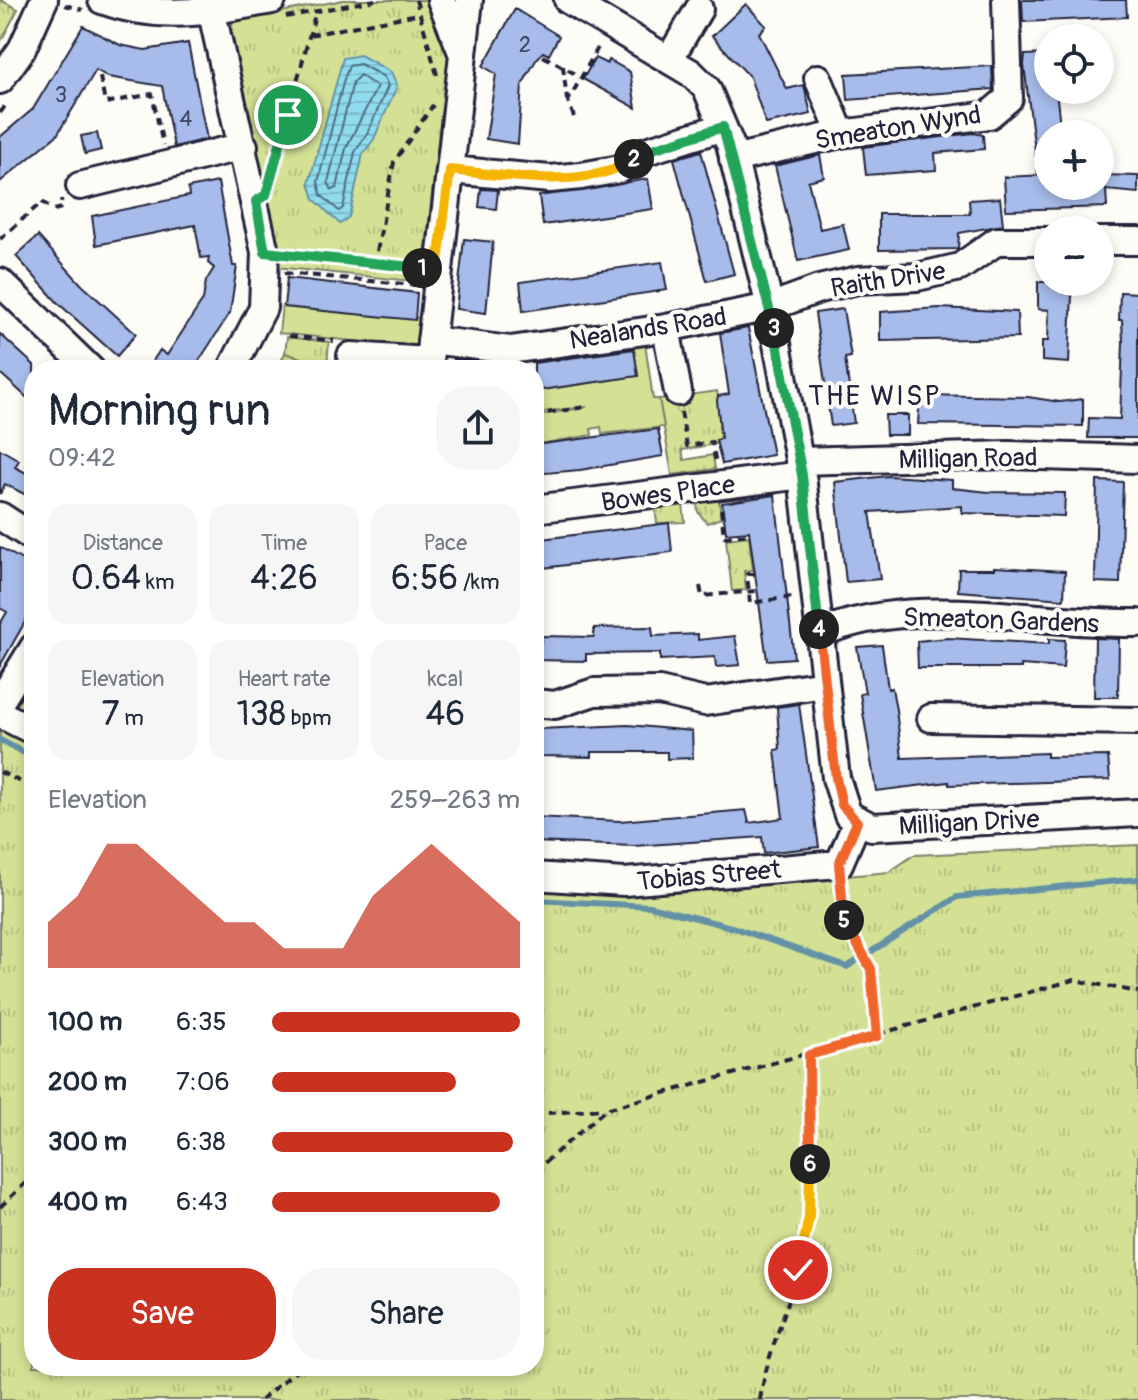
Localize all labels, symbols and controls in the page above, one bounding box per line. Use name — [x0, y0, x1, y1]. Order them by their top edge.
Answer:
map controls — [1034, 24, 1114, 296]
button: locate — [1034, 24, 1114, 104]
house number: 2 — [519, 31, 531, 59]
house number: 3 — [55, 81, 67, 109]
pin — [254, 81, 322, 149]
icon: arrive — [266, 93, 310, 137]
street label: Smeaton Wynd — [813, 99, 983, 157]
house number: 4 — [180, 105, 193, 133]
button: + — [1034, 120, 1114, 200]
pin: 2 — [614, 139, 654, 179]
text: 2 — [628, 145, 640, 173]
button: − — [1034, 216, 1114, 296]
pin: 1 — [402, 248, 442, 288]
text: 1 — [418, 254, 426, 282]
street label: Raith Drive — [829, 255, 948, 305]
street label: Nealands Road — [567, 301, 729, 357]
pin: 3 — [754, 308, 794, 348]
text: 3 — [768, 314, 780, 342]
district label: THE WISP — [808, 379, 942, 414]
text: Morning run — [48, 384, 271, 439]
button: share — [436, 386, 520, 470]
text: 09:42 — [48, 442, 116, 474]
street label: Milligan Road — [898, 442, 1038, 476]
street label: Bowes Place — [599, 469, 737, 519]
text: Distance — [82, 529, 163, 557]
text: Time — [261, 529, 307, 557]
text: Pace — [424, 529, 467, 557]
text: 0.64 — [71, 557, 141, 600]
text: 4:26 — [250, 557, 318, 600]
text: 6:56 — [391, 557, 458, 600]
text: km — [141, 568, 175, 596]
text: /km — [458, 568, 500, 596]
street label: Smeaton Gardens — [902, 602, 1100, 640]
pin: 4 — [799, 609, 839, 649]
text: 4 — [813, 615, 825, 643]
text: Elevation — [81, 665, 165, 693]
text: Heart rate — [238, 665, 330, 693]
text: kcal — [427, 665, 463, 693]
text: 7 — [102, 693, 120, 736]
text: 138 — [237, 693, 286, 736]
text: 46 — [426, 693, 465, 736]
text: m — [120, 704, 144, 732]
text: bpm — [286, 704, 331, 732]
text: Elevation — [48, 784, 147, 816]
text: 259–263 m — [390, 784, 520, 816]
street label: Milligan Drive — [898, 803, 1040, 843]
street label: Tobias Street — [636, 854, 783, 898]
pin: 5 — [824, 900, 864, 940]
text: 5 — [838, 906, 850, 934]
text: 100 m — [48, 1006, 122, 1038]
text: 6:35 — [176, 1006, 227, 1038]
text: 200 m — [48, 1066, 127, 1098]
text: 7:06 — [176, 1066, 230, 1098]
text: 300 m — [48, 1126, 127, 1158]
text: 6:38 — [176, 1126, 226, 1158]
pin: 6 — [790, 1144, 830, 1184]
text: 6 — [804, 1150, 816, 1178]
text: 400 m — [48, 1186, 127, 1218]
text: 6:43 — [176, 1186, 228, 1218]
pin — [764, 1236, 832, 1304]
icon: check — [776, 1248, 820, 1292]
button: Save — [48, 1268, 276, 1360]
button: Share — [292, 1268, 520, 1360]

